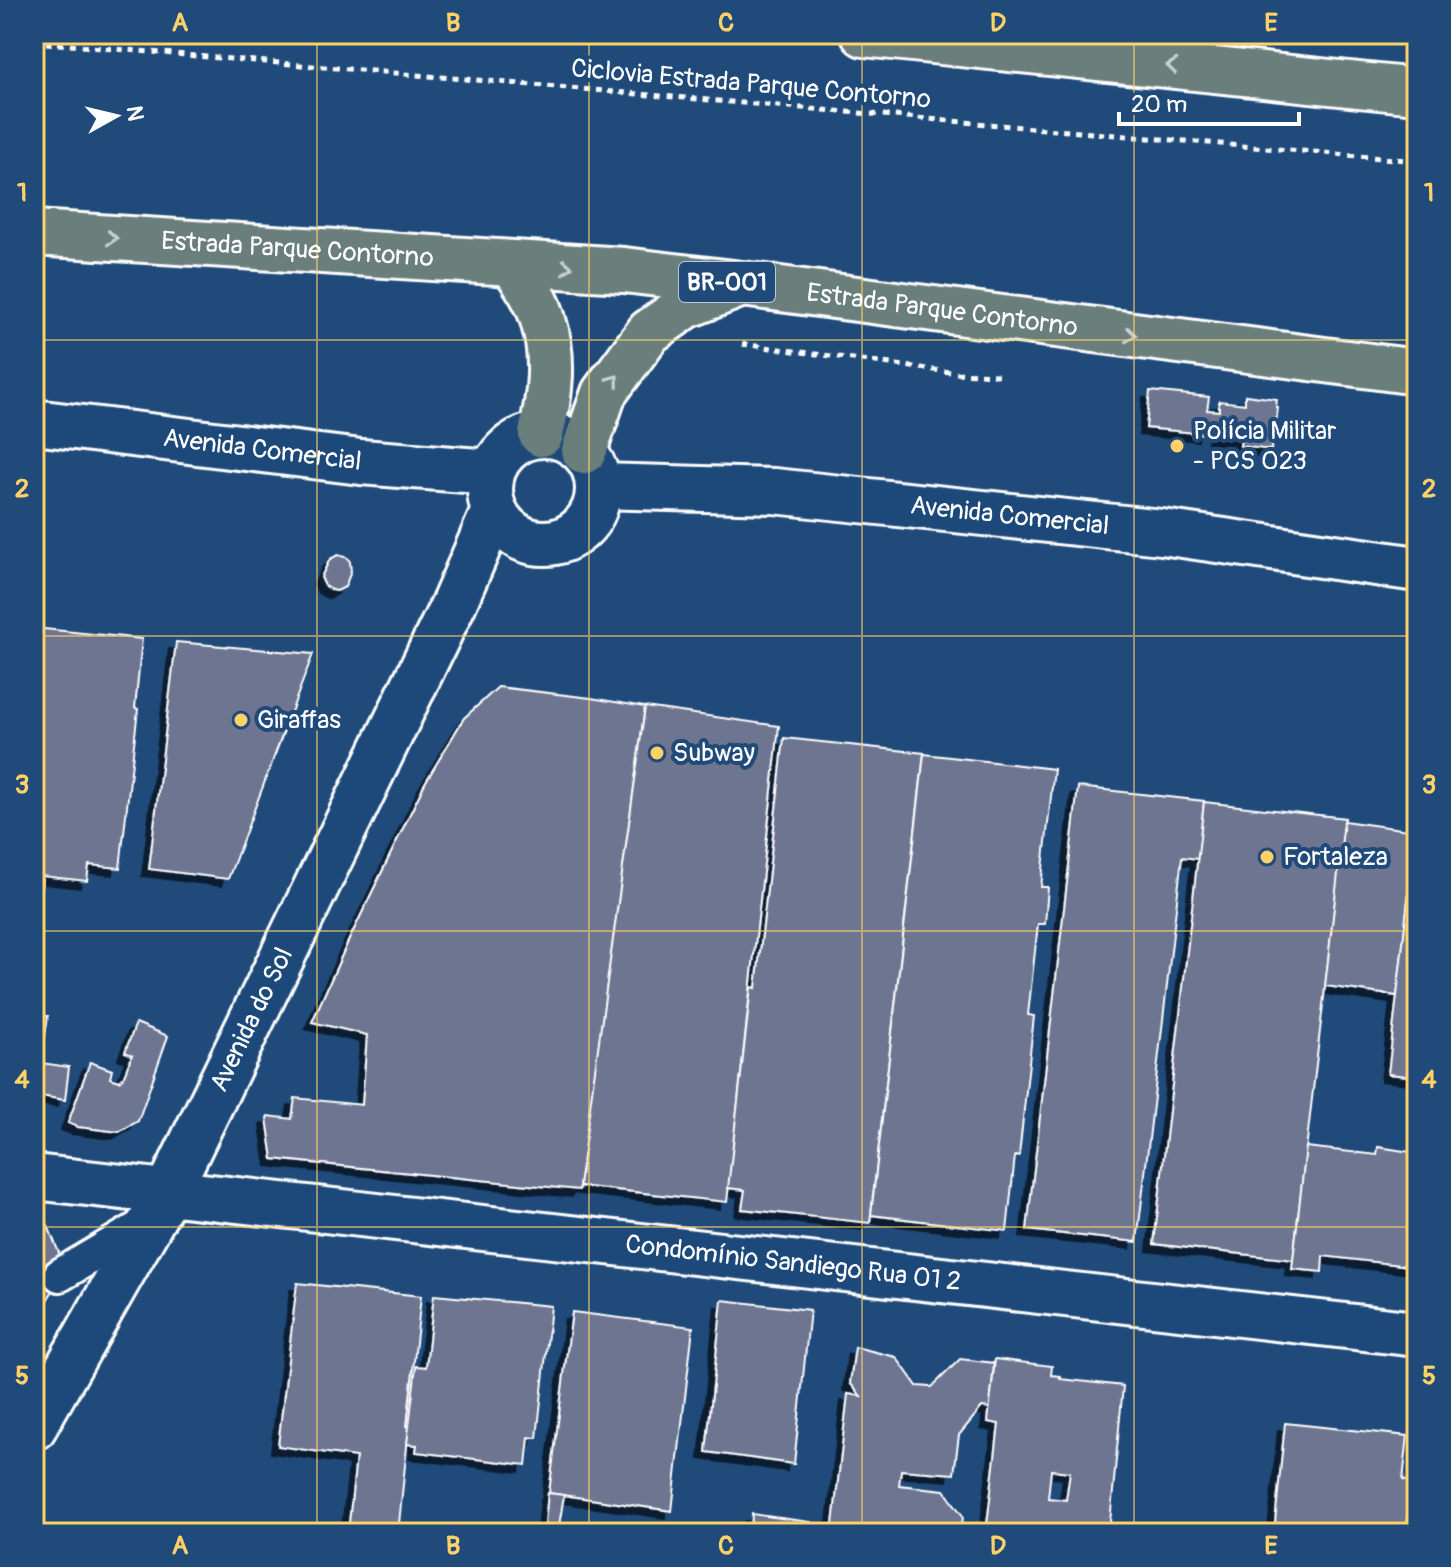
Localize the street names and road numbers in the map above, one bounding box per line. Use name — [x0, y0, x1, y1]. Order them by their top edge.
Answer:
street label: Ciclovia Estrada Parque Contorno — [570, 52, 932, 116]
street label: Estrada Parque Contorno — [160, 225, 435, 274]
road number: BR-001 — [679, 262, 775, 302]
street label: Estrada Parque Contorno — [805, 277, 1080, 344]
street label: Avenida Comercial — [161, 422, 363, 478]
street label: Avenida Comercial — [909, 489, 1111, 542]
street label: Avenida do Sol — [203, 942, 300, 1097]
street label: Condomínio Sandiego Rua 01 2 — [624, 1228, 963, 1298]

